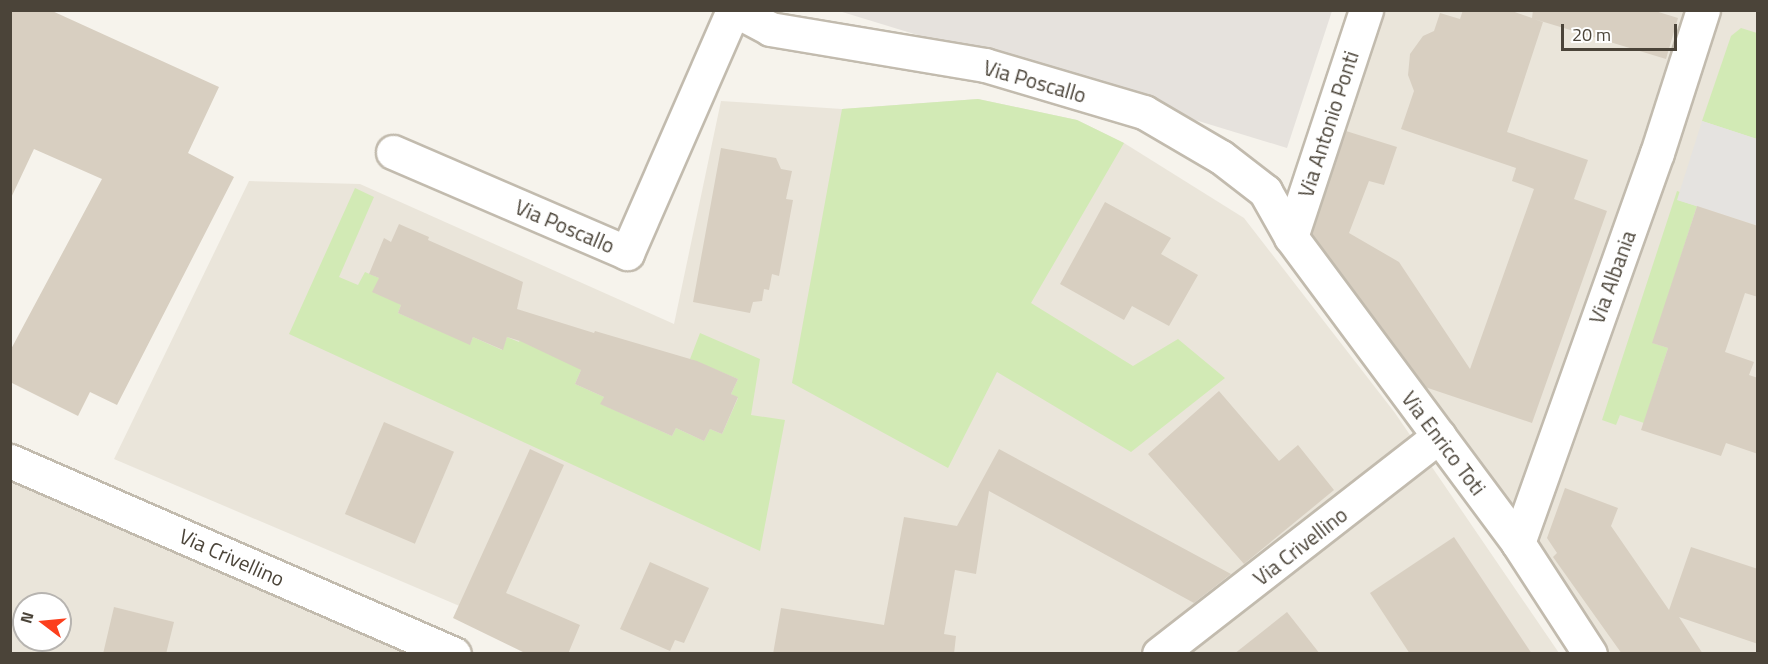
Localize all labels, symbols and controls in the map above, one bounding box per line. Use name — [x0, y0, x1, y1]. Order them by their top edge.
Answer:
scale bar — [1564, 12, 1680, 50]
text: 20 m — [1572, 21, 1611, 48]
street label: Via Antonio Ponti — [1292, 48, 1364, 200]
street label: Via Poscallo — [981, 54, 1089, 108]
street label: Via Poscallo — [511, 194, 619, 258]
street label: Via Albania — [1584, 227, 1640, 327]
street label: Via Enrico Toti — [1397, 386, 1491, 500]
street label: Via Crivellino — [1248, 501, 1352, 591]
street label: Via Crivellino — [176, 523, 288, 591]
north arrow — [12, 592, 72, 652]
text: N — [14, 609, 40, 626]

